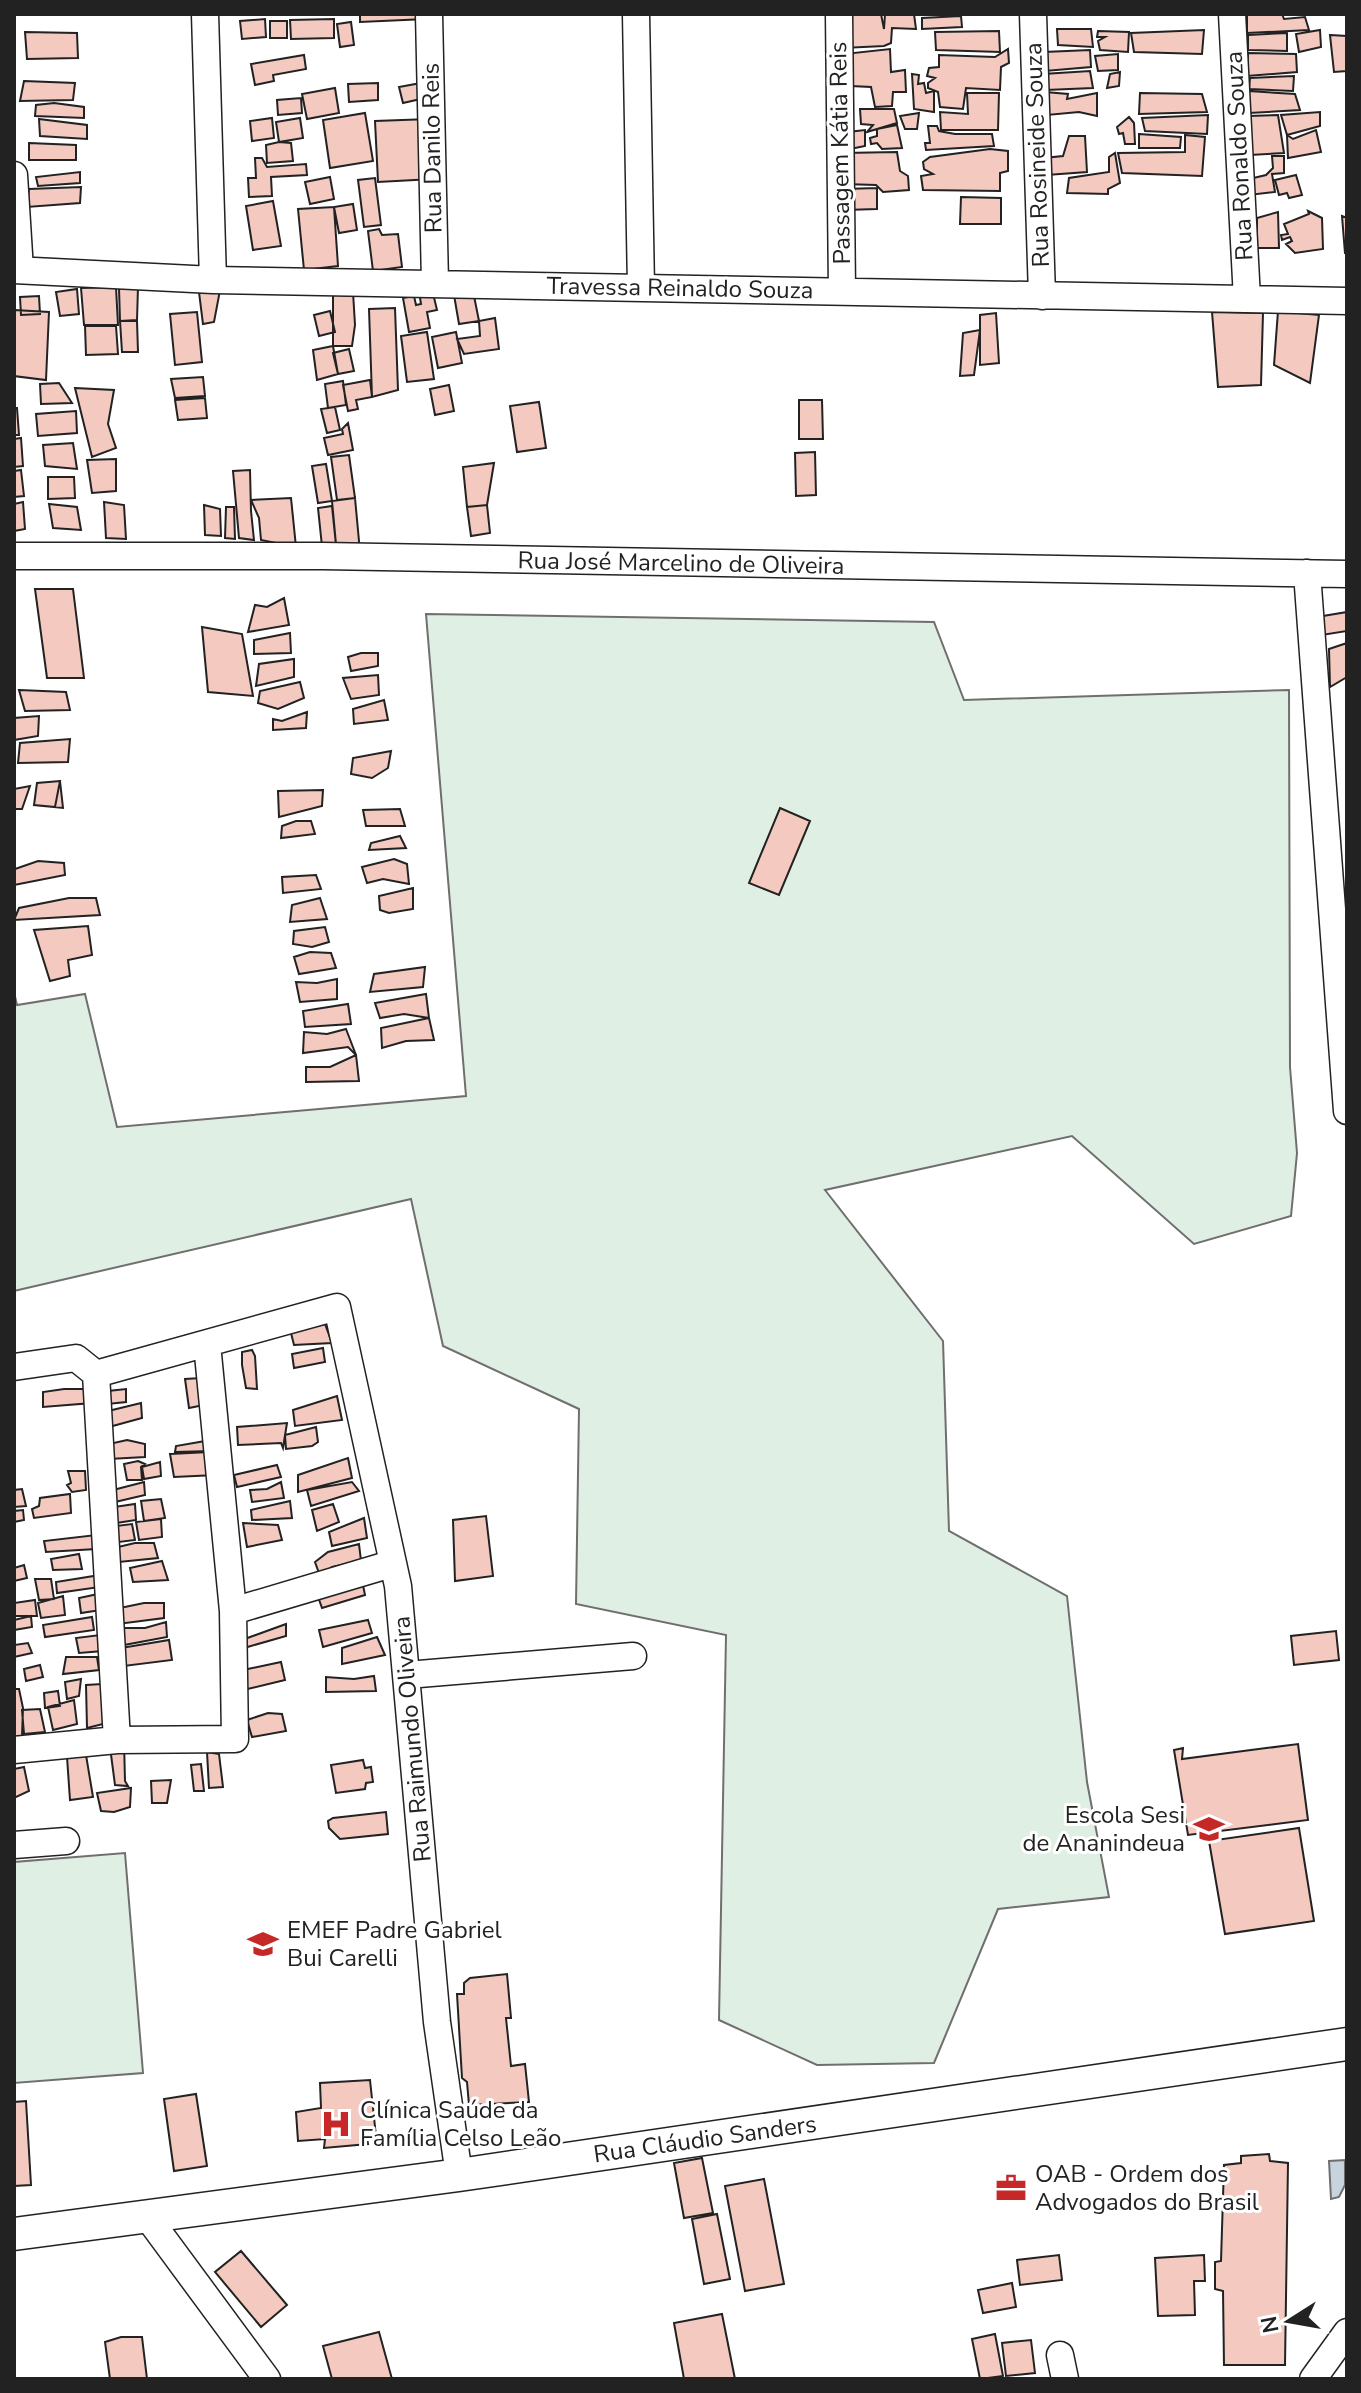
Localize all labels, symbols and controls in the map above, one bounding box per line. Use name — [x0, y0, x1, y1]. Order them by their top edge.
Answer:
street label: Passagem Kátia Reis — [822, 41, 858, 265]
street label: Rua Rosineide Souza — [1017, 42, 1057, 268]
street label: Rua Ronaldo Souza — [1218, 50, 1260, 262]
street label: Rua Danilo Reis — [415, 63, 449, 233]
street label: Travessa Reinaldo Souza — [546, 270, 814, 306]
street label: Rua José Marcelino de Oliveira — [517, 544, 845, 582]
street label: Rua Raimundo Oliveira — [385, 1615, 439, 1863]
place label: Escola Sesi de Ananindeua — [1022, 1799, 1185, 1859]
school or university icon: Escola Sesi de Ananindeua — [1192, 1812, 1226, 1846]
place label: EMEF Padre Gabriel Bui Carelli — [287, 1914, 502, 1974]
school or university icon: EMEF Padre Gabriel Bui Carelli — [246, 1927, 280, 1961]
place label: Clínica Saúde da Família Celso Leão — [360, 2094, 561, 2154]
hospital icon: Clínica Saúde da Família Celso Leão — [319, 2107, 353, 2141]
street label: Rua Cláudio Sanders — [591, 2108, 819, 2170]
place label: OAB - Ordem dos Advogados do Brasil — [1035, 2158, 1259, 2218]
office icon: OAB - Ordem dos Advogados do Brasil — [994, 2171, 1028, 2205]
north arrow — [1249, 2281, 1329, 2361]
text: N — [1254, 2314, 1287, 2336]

